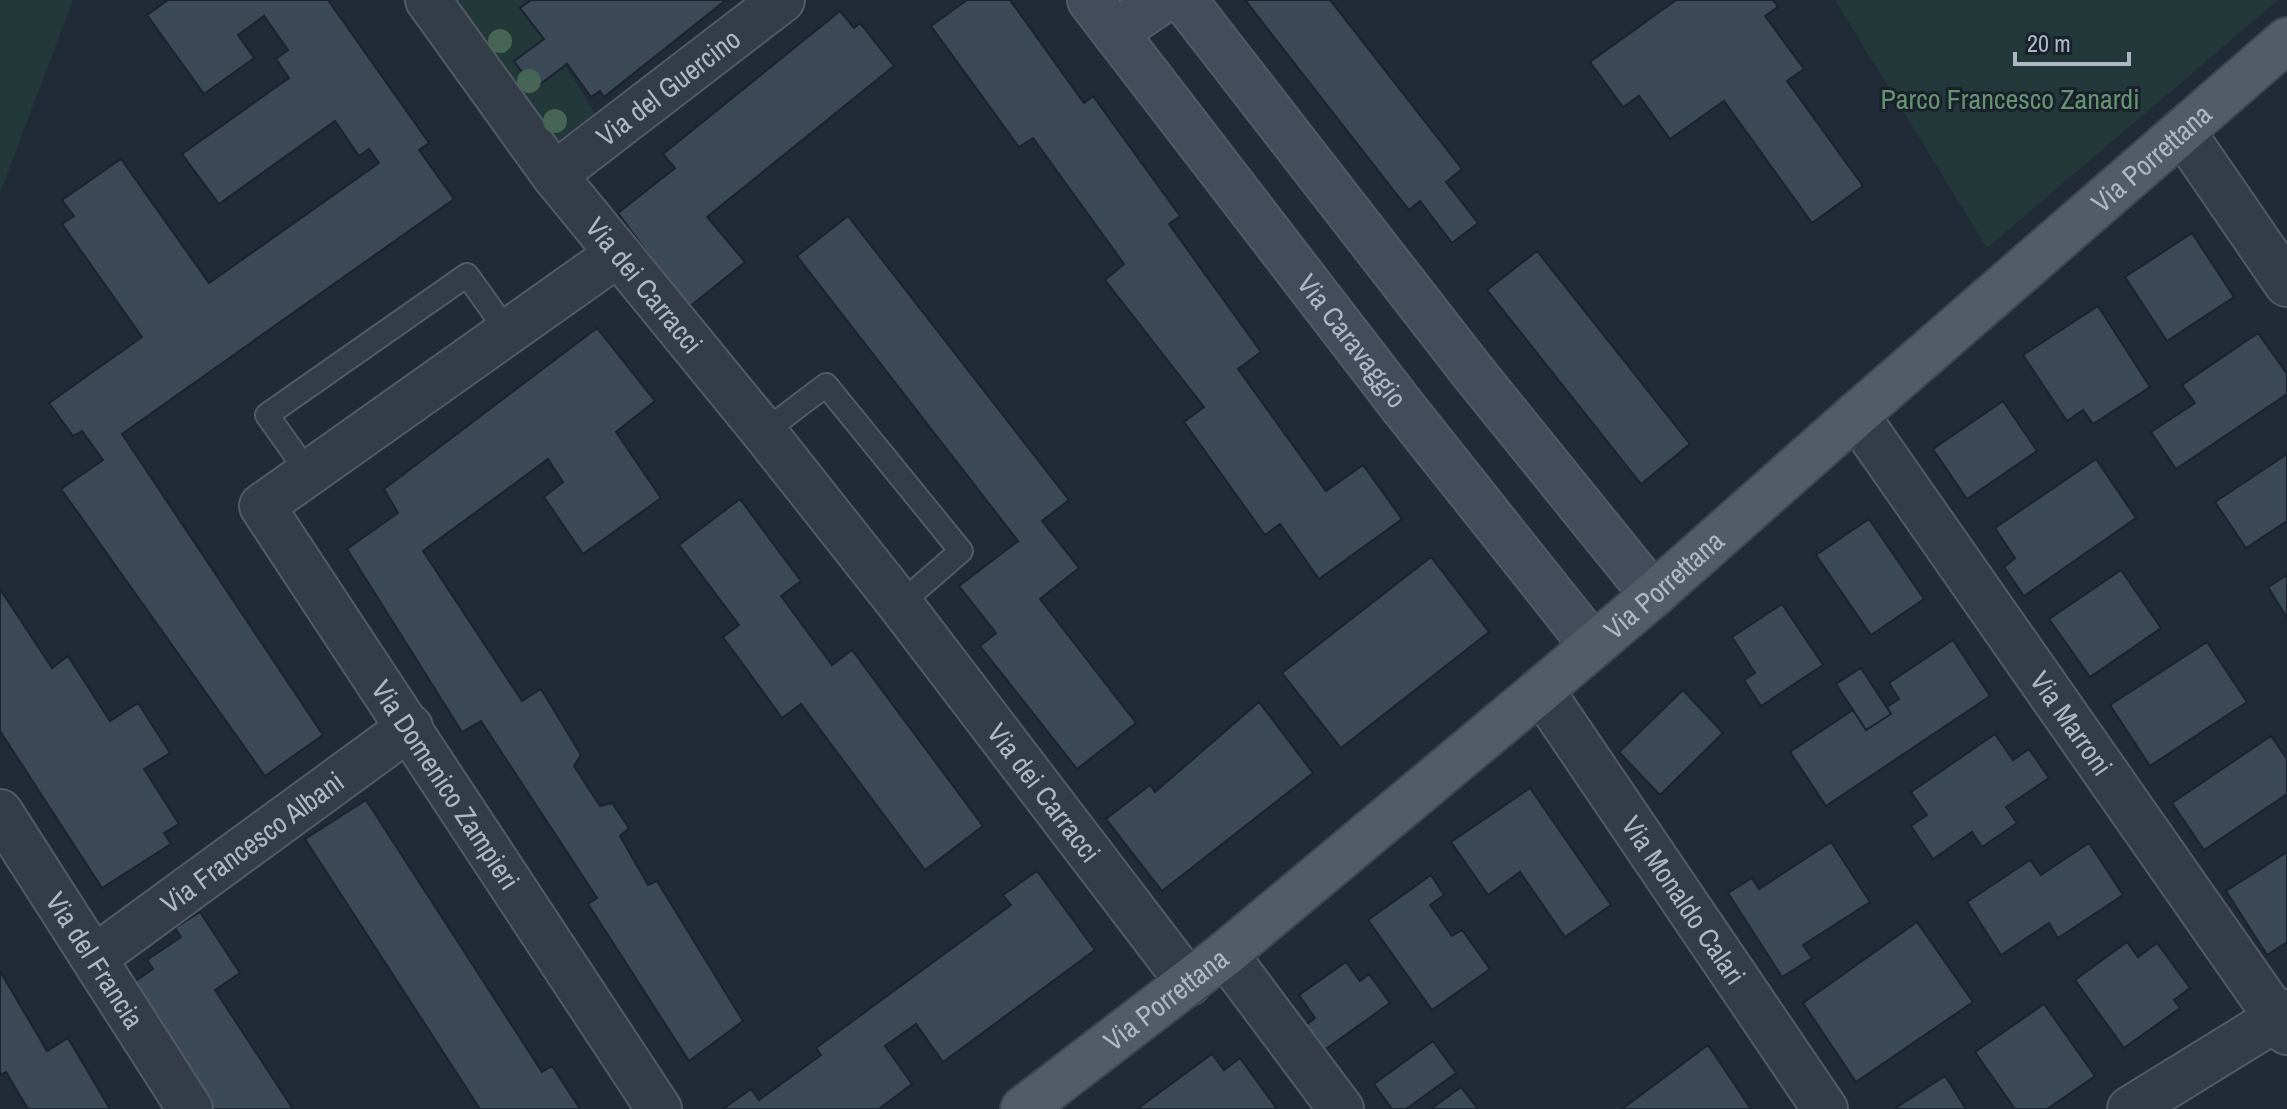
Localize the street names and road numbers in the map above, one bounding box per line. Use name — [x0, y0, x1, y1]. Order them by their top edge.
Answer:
street label: Via del Guercino — [588, 20, 748, 155]
street label: Via Porrettana — [2083, 95, 2220, 221]
street label: Via dei Carracci — [577, 209, 711, 361]
street label: Via Caravaggio — [1289, 266, 1416, 416]
street label: Via Porrettana — [1596, 522, 1732, 648]
street label: Via Marroni — [2021, 663, 2121, 783]
street label: Via Domenico Zampieri — [363, 673, 528, 897]
street label: Via dei Carracci — [978, 715, 1109, 870]
street label: Via Francesco Albani — [153, 763, 351, 922]
street label: Via Monaldo Calari — [1613, 808, 1754, 992]
street label: Via del Francia — [37, 885, 153, 1036]
street label: Via Porrettana — [1096, 939, 1236, 1059]

